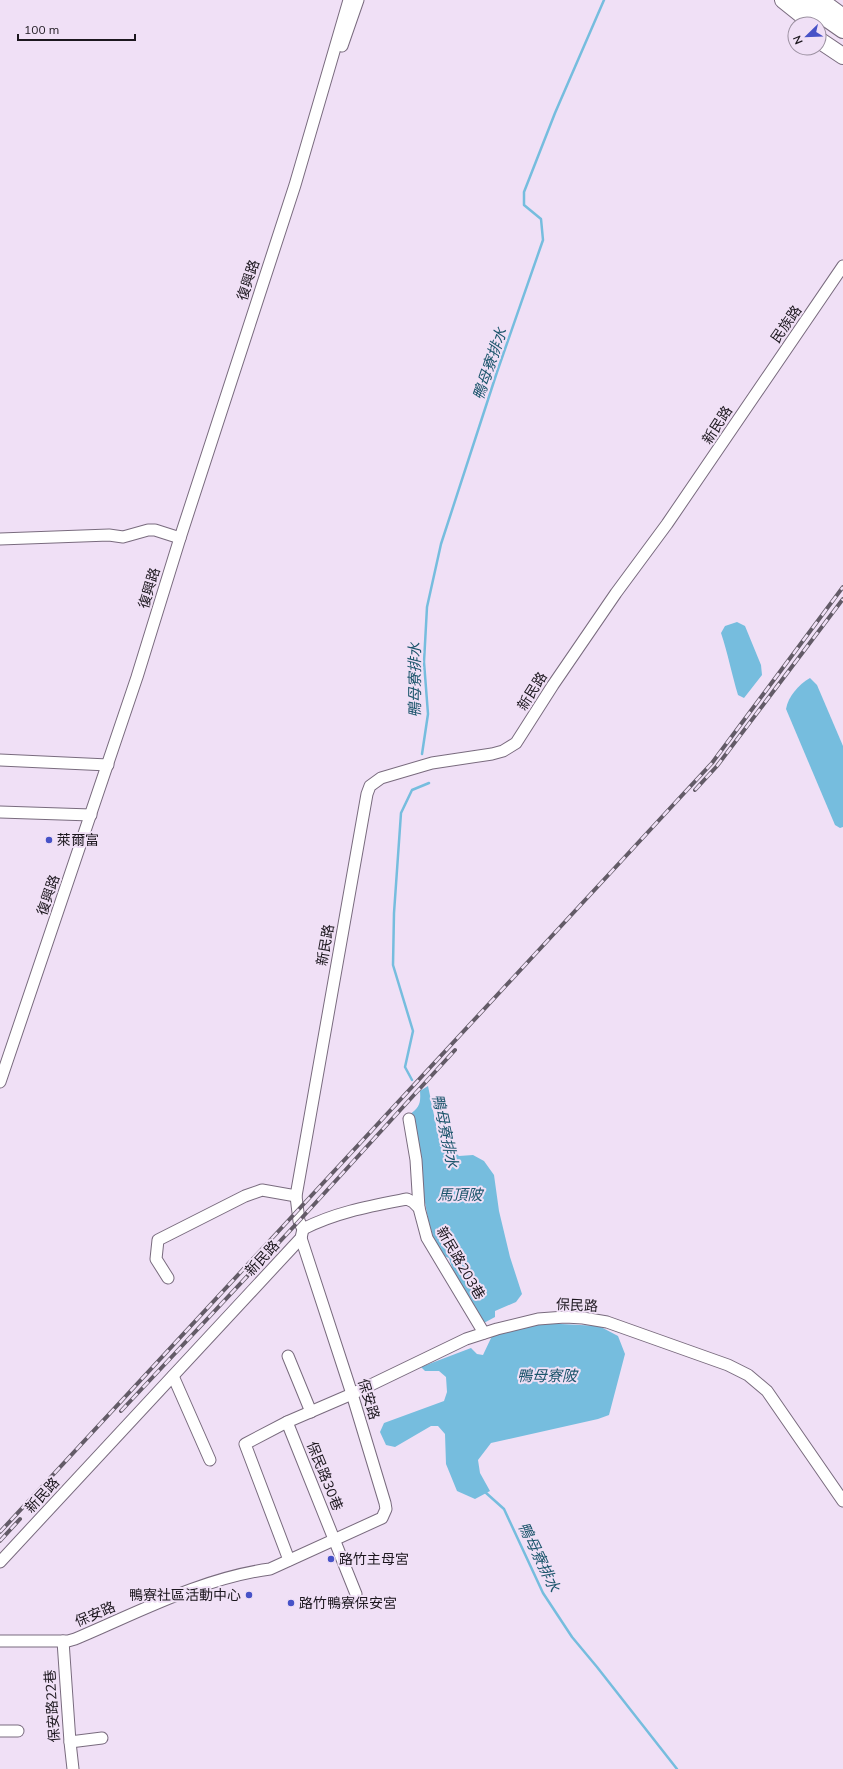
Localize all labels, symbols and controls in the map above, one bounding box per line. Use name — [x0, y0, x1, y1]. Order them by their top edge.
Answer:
scale bar — [18, 16, 135, 42]
north arrow — [787, 16, 827, 56]
text: 100 m — [24, 22, 59, 37]
text: N — [790, 33, 806, 46]
street label: 復興路 — [233, 257, 263, 303]
street label: 民族路 — [767, 302, 805, 346]
water label: 鴨母寮排水 — [468, 324, 511, 402]
street label: 新民路 — [698, 402, 736, 448]
street label: 復興路 — [134, 565, 164, 611]
water label: 鴨母寮排水 — [405, 642, 424, 718]
street label: 新民路 — [513, 668, 551, 714]
place label: 萊爾富 — [57, 831, 99, 849]
marker: 萊爾富 — [44, 835, 54, 845]
street label: 復興路 — [33, 872, 63, 918]
street label: 新民路 — [312, 923, 338, 967]
water label: 鴨母寮排水 — [428, 1092, 463, 1171]
water label: 馬頂陂 — [437, 1185, 484, 1204]
street label: 新民路203巷 — [433, 1223, 489, 1303]
street label: 新民路 — [241, 1237, 283, 1279]
street label: 保民路 — [556, 1295, 598, 1315]
water label: 鴨母寮陂 — [517, 1366, 579, 1385]
street label: 保安路 — [354, 1376, 384, 1422]
street label: 保民路30巷 — [303, 1439, 347, 1513]
street label: 新民路 — [21, 1474, 63, 1516]
water label: 鴨母寮排水 — [514, 1519, 565, 1596]
place label: 路竹主母宮 — [339, 1550, 409, 1568]
marker: 路竹主母宮 — [326, 1554, 336, 1564]
place label: 鴨寮社區活動中心 — [129, 1586, 241, 1604]
marker: 鴨寮社區活動中心 — [244, 1590, 254, 1600]
place label: 路竹鴨寮保安宮 — [299, 1594, 397, 1612]
street label: 保安路 — [72, 1598, 118, 1630]
marker: 路竹鴨寮保安宮 — [286, 1598, 296, 1608]
street label: 保安路22巷 — [40, 1669, 64, 1743]

